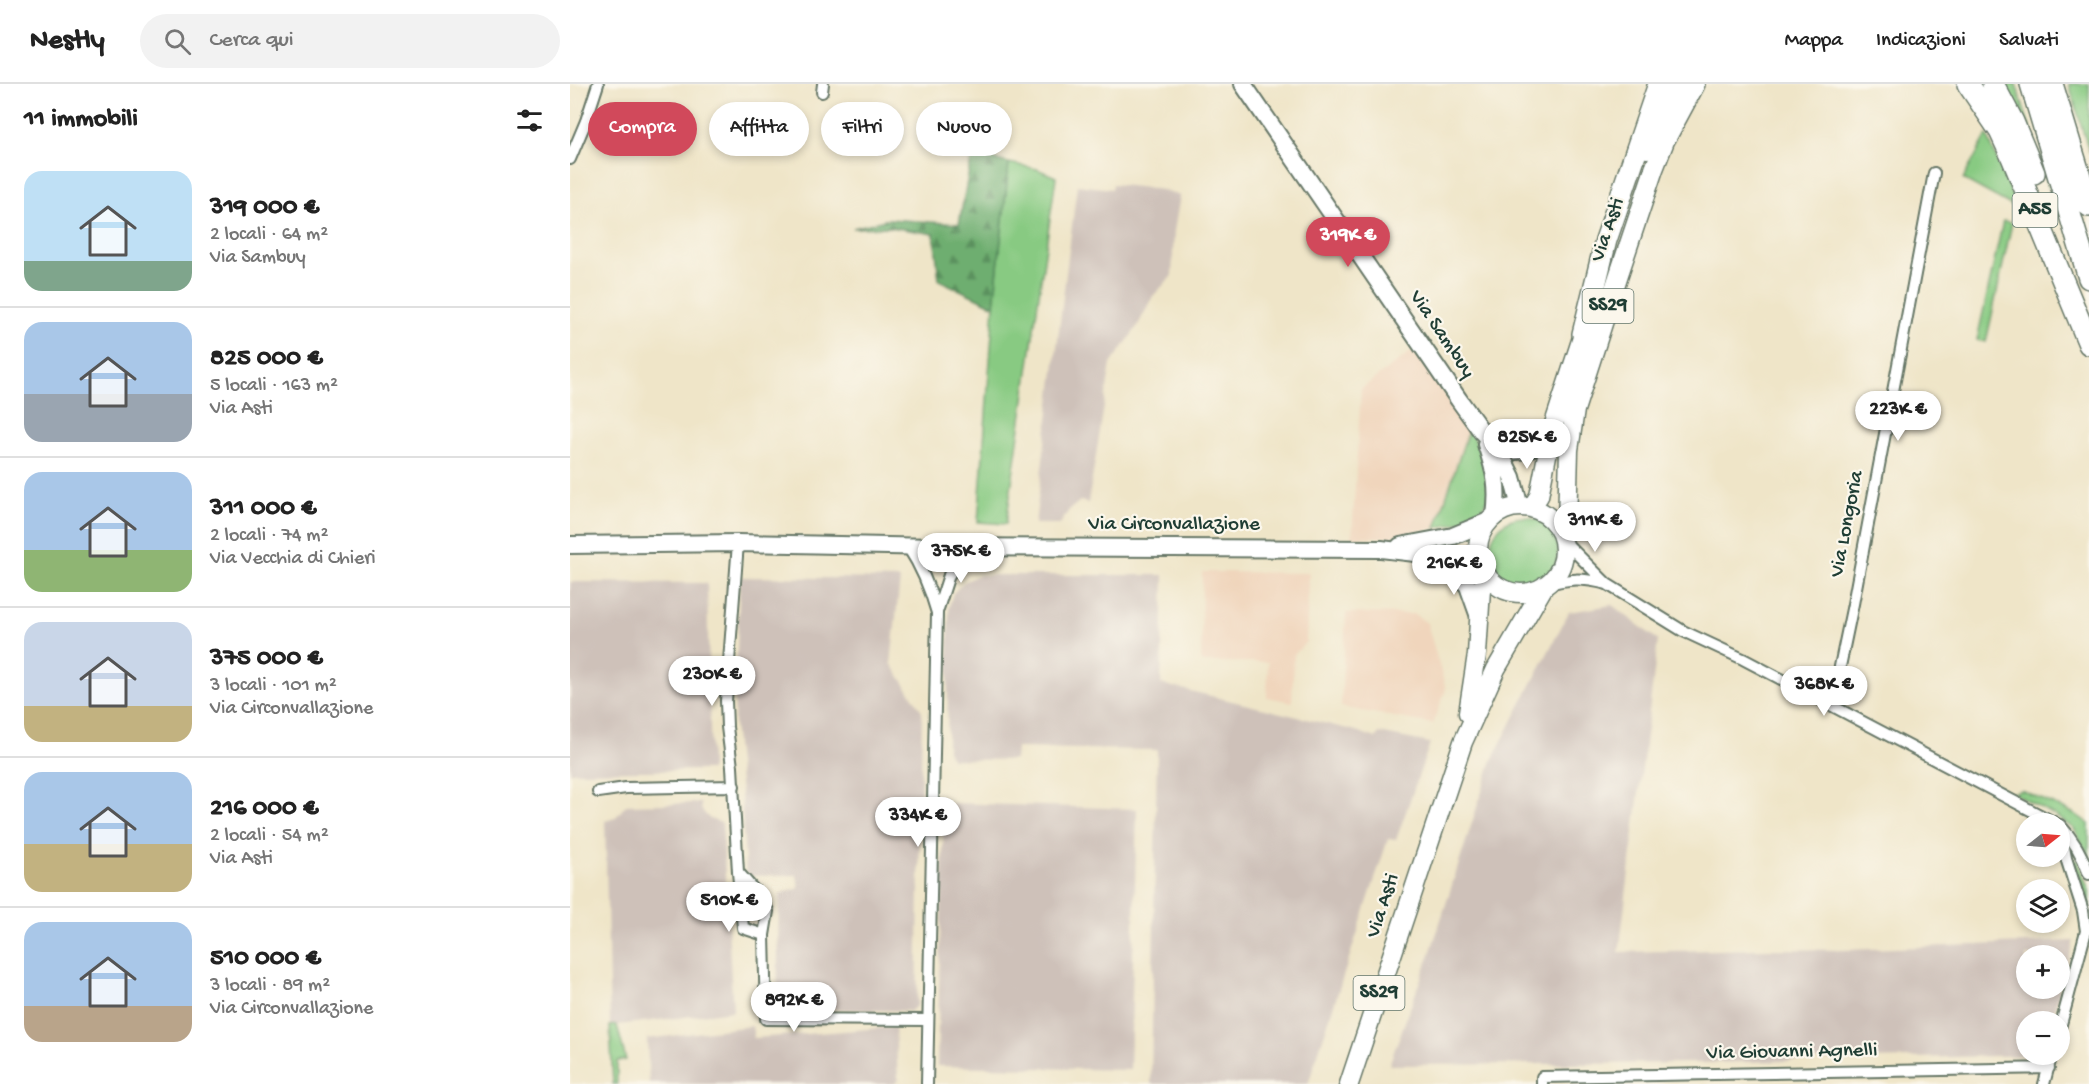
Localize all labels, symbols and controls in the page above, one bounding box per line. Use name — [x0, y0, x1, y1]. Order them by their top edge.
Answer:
search box — [140, 14, 560, 68]
text: Nestly — [30, 25, 104, 58]
icon: search — [161, 25, 194, 58]
text: Cerca qui — [209, 28, 294, 54]
text: Mappa — [1784, 29, 1843, 54]
text: Indicazioni — [1876, 29, 1966, 54]
text: Salvati — [1999, 29, 2059, 54]
chip: Compra — [588, 102, 697, 156]
chip: Affitta — [709, 102, 809, 156]
chip: Filtri — [821, 102, 904, 156]
chip: Nuovo — [916, 102, 1012, 156]
icon: filters — [513, 104, 546, 137]
text: 11 immobili — [24, 105, 138, 136]
text: 319 000 € — [210, 193, 319, 224]
road number: A55 — [2012, 193, 2058, 227]
icon: home — [72, 195, 144, 267]
street label: Via Asti — [1586, 195, 1632, 266]
pin: 319K € — [1299, 217, 1397, 268]
text: 2 locali · 64 m² — [210, 224, 328, 247]
text: 319K € — [1320, 225, 1376, 248]
text: Via Sambuy — [210, 247, 306, 270]
street label: Via Sambuy — [1402, 286, 1479, 384]
road number: SS29 — [1582, 289, 1634, 323]
text: 825 000 € — [210, 344, 323, 375]
icon: home — [72, 346, 144, 418]
text: 5 locali · 163 m² — [210, 375, 338, 398]
pin: 223K € — [1849, 391, 1947, 442]
text: Via Asti — [210, 398, 273, 421]
text: 223K € — [1869, 399, 1927, 422]
pin: 825K € — [1478, 419, 1576, 470]
text: 825K € — [1498, 427, 1556, 450]
street label: Via Longoria — [1825, 467, 1871, 580]
text: 311 000 € — [210, 494, 317, 525]
icon: home — [72, 496, 144, 568]
pin: 311K € — [1546, 502, 1644, 553]
text: 311K € — [1568, 510, 1622, 533]
street label: Via Circonvallazione — [1087, 513, 1261, 538]
text: 2 locali · 74 m² — [210, 525, 328, 548]
pin: 375K € — [912, 533, 1010, 584]
text: 375K € — [932, 541, 990, 564]
pin: 216K € — [1405, 545, 1503, 596]
text: Via Vecchia di Chieri — [210, 548, 376, 571]
text: 216K € — [1426, 553, 1482, 576]
text: 375 000 € — [210, 644, 323, 675]
icon: home — [72, 646, 144, 718]
pin: 230K € — [663, 656, 761, 707]
text: 230K € — [682, 664, 742, 687]
pin: 368K € — [1775, 666, 1873, 717]
text: 368K € — [1794, 674, 1854, 697]
text: 3 locali · 101 m² — [210, 675, 337, 698]
text: Via Circonvallazione — [210, 698, 373, 721]
text: 216 000 € — [210, 794, 319, 825]
icon: home — [72, 796, 144, 868]
pin: 334K € — [869, 797, 967, 848]
text: 334K € — [889, 805, 947, 828]
north arrow — [2016, 813, 2070, 867]
map controls — [2016, 813, 2070, 1065]
text: 2 locali · 54 m² — [210, 825, 329, 848]
text: Via Asti — [210, 848, 273, 871]
street label: Via Asti — [1362, 871, 1406, 942]
button: layers — [2016, 879, 2070, 933]
pin: 510K € — [680, 882, 778, 933]
text: 510K € — [700, 890, 758, 913]
text: 510 000 € — [210, 944, 321, 975]
button: + — [2016, 945, 2070, 999]
icon: home — [72, 946, 144, 1018]
text: 3 locali · 89 m² — [210, 975, 330, 998]
road number: SS29 — [1354, 976, 1404, 1010]
pin: 892K € — [745, 982, 843, 1033]
text: 892K € — [765, 990, 823, 1013]
text: Via Circonvallazione — [210, 998, 373, 1021]
button: − — [2016, 1011, 2070, 1065]
street label: Via Giovanni Agnelli — [1705, 1039, 1878, 1067]

